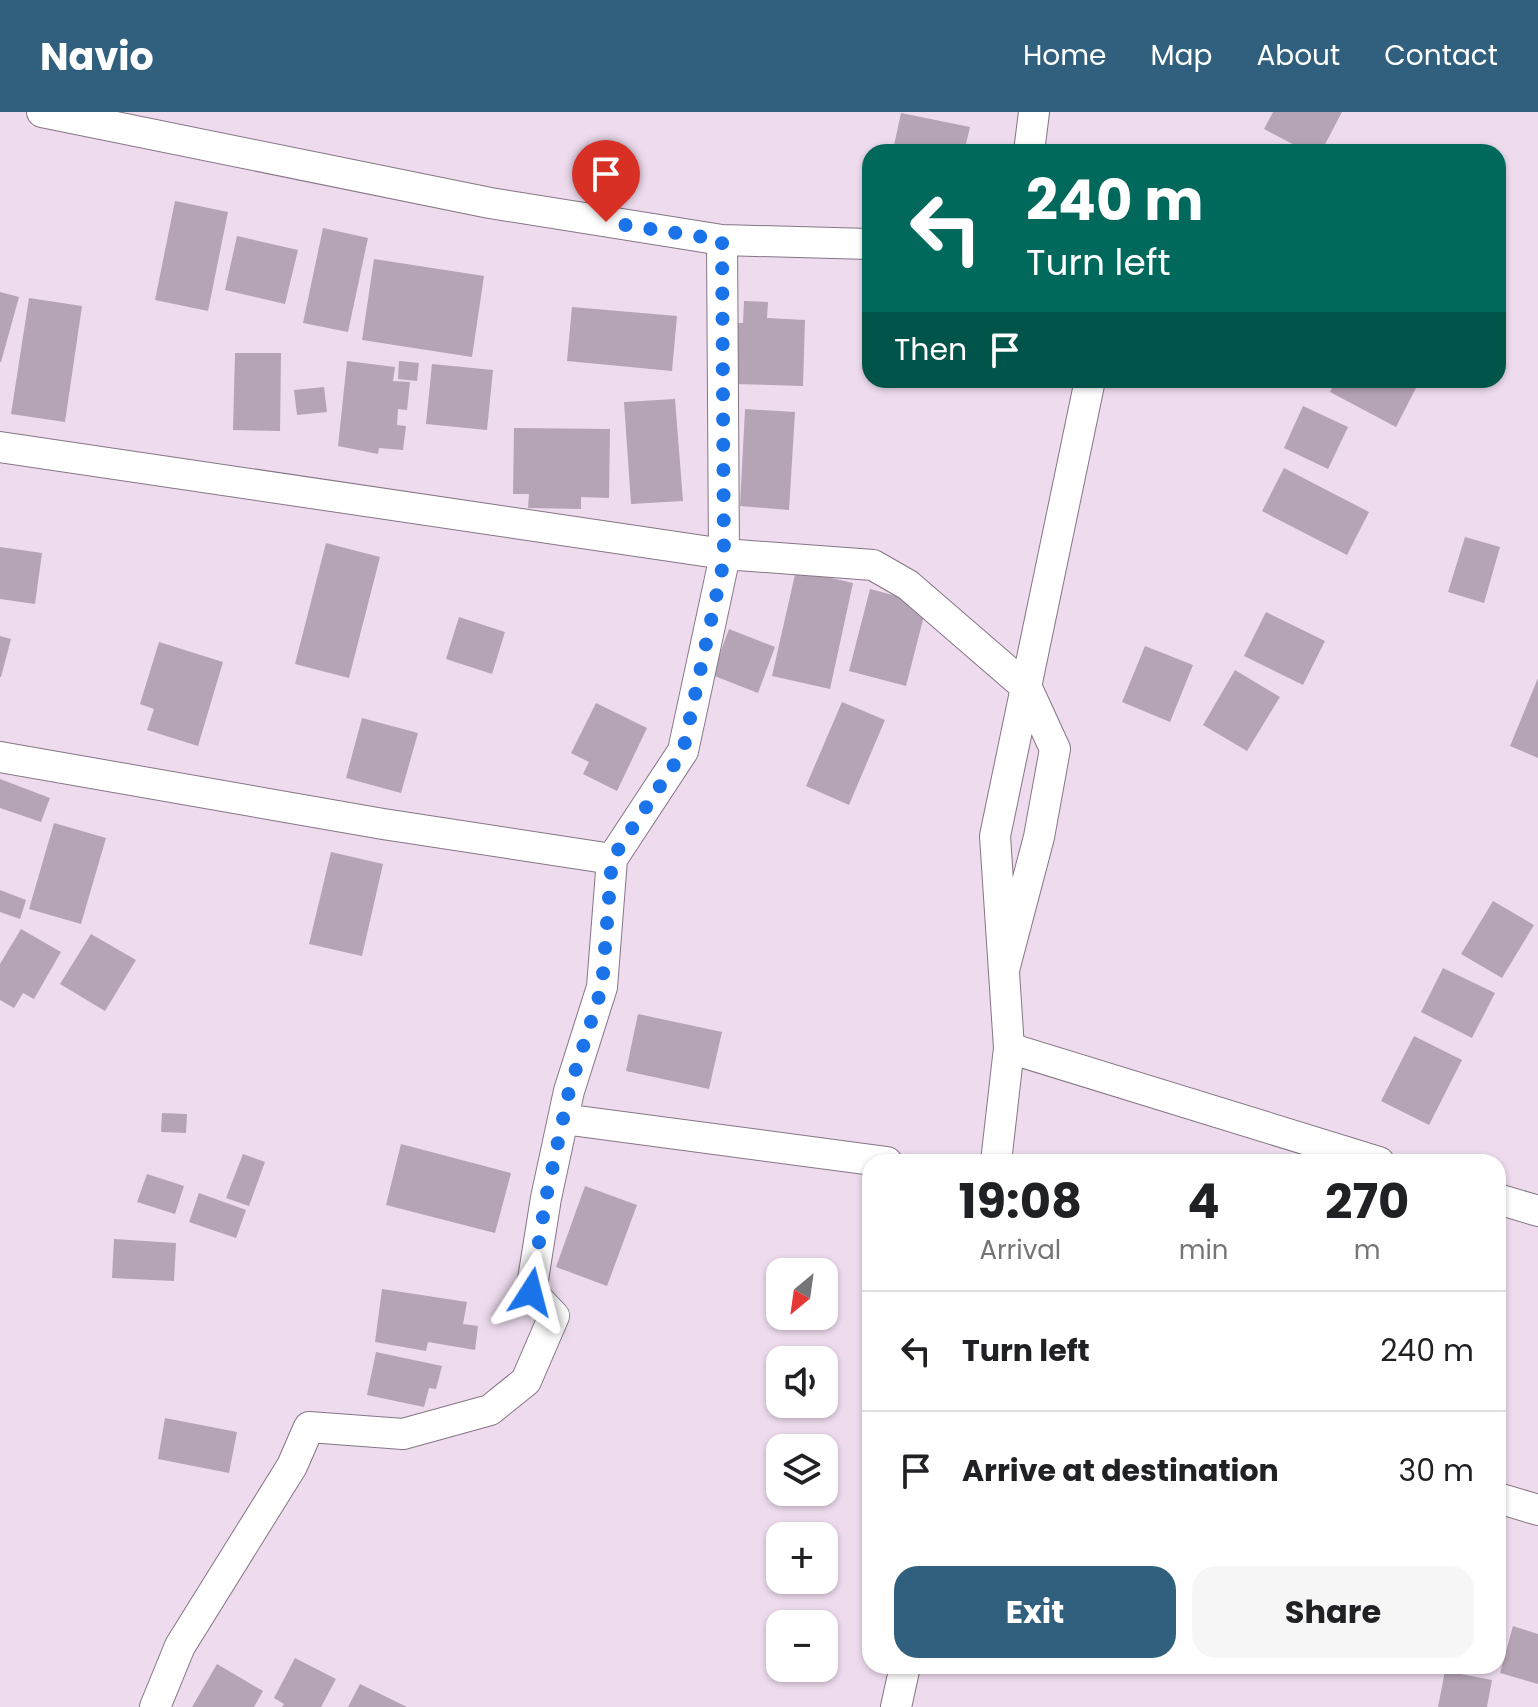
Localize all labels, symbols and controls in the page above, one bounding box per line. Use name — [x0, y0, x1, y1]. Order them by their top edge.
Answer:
text: Navio — [40, 30, 154, 83]
text: Home — [1023, 36, 1106, 75]
text: Map — [1150, 36, 1212, 75]
text: About — [1256, 36, 1340, 75]
text: Contact — [1384, 36, 1498, 75]
pin — [572, 140, 640, 222]
icon: arrive — [584, 152, 628, 196]
text: 240 m — [1026, 161, 1204, 240]
icon: left — [894, 176, 998, 280]
text: Turn left — [1026, 237, 1171, 288]
text: Then — [894, 328, 967, 371]
icon: arrive — [983, 328, 1027, 372]
text: 19:08 — [959, 1168, 1082, 1235]
text: 4 — [1187, 1168, 1220, 1235]
text: 270 — [1325, 1168, 1409, 1235]
text: Arrival — [979, 1232, 1061, 1268]
text: min — [1179, 1232, 1229, 1268]
text: m — [1354, 1232, 1381, 1268]
position arrow — [489, 1250, 573, 1334]
north arrow — [766, 1258, 838, 1330]
map controls — [766, 1258, 838, 1682]
icon: left — [894, 1329, 938, 1373]
text: Turn left — [962, 1329, 1090, 1372]
text: 240 m — [1380, 1329, 1474, 1372]
button: sound — [766, 1346, 838, 1418]
button: layers — [766, 1434, 838, 1506]
icon: arrive — [894, 1449, 938, 1493]
text: Arrive at destination — [962, 1449, 1279, 1492]
text: 30 m — [1399, 1449, 1474, 1492]
button: + — [766, 1522, 838, 1594]
button: Exit — [894, 1566, 1176, 1658]
button: Share — [1192, 1566, 1474, 1658]
button: − — [766, 1610, 838, 1682]

